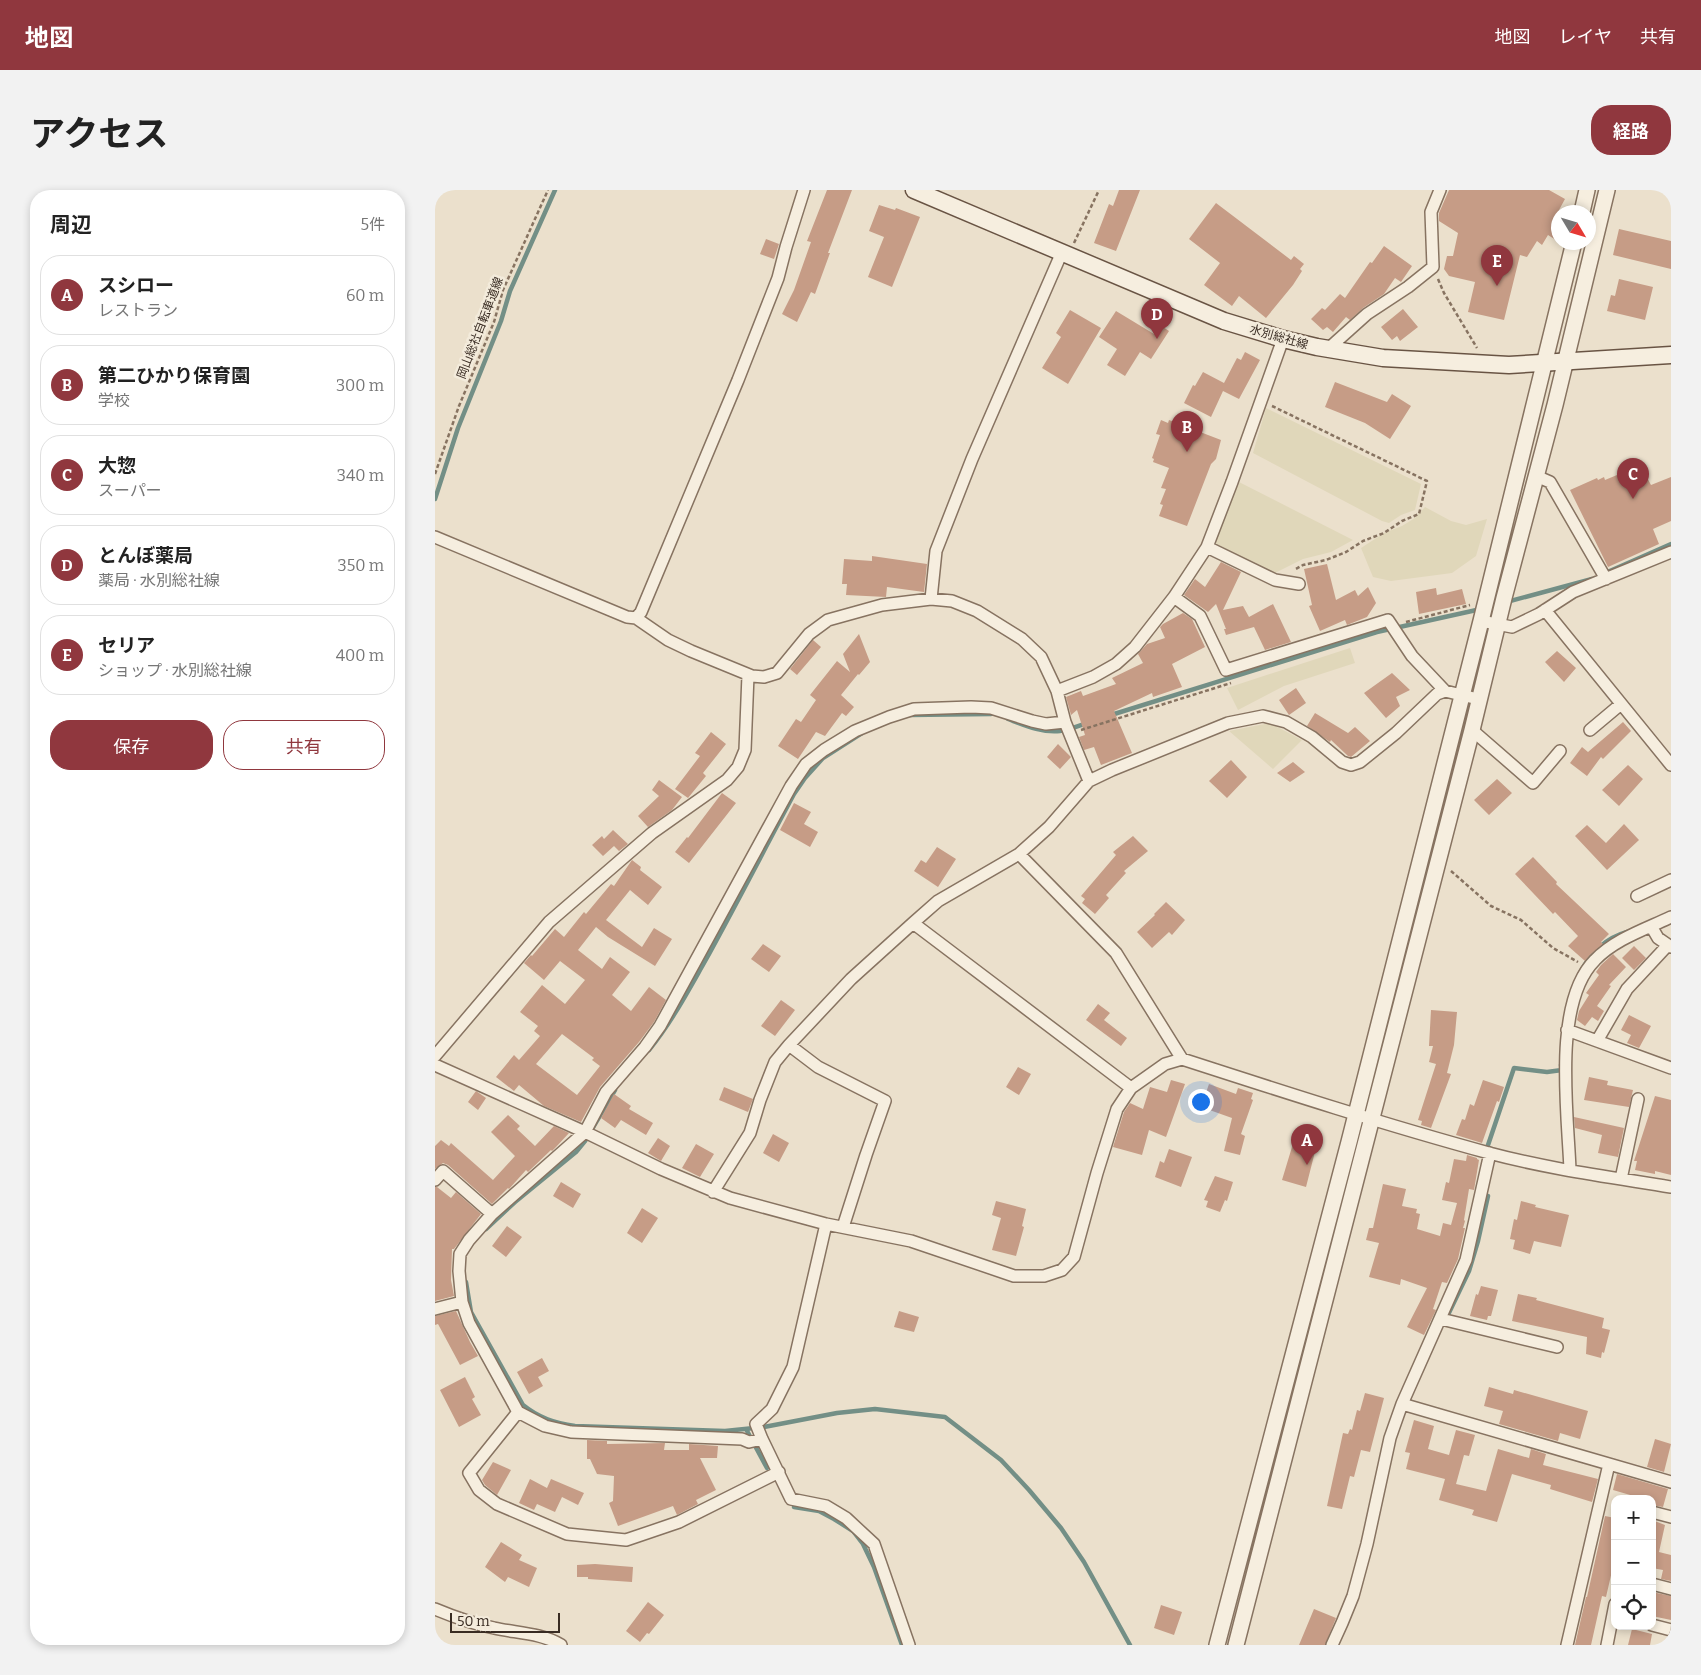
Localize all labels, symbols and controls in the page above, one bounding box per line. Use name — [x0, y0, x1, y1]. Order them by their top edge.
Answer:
text: 地図 — [25, 24, 73, 52]
text: 地図 — [1495, 26, 1531, 48]
text: レイヤ — [1559, 26, 1612, 48]
text: 共有 — [1640, 26, 1676, 48]
button: 経路 — [1591, 105, 1671, 155]
text: アクセス — [30, 113, 168, 155]
north arrow — [1551, 205, 1596, 250]
text: 周辺 — [50, 212, 92, 238]
text: 5件 — [360, 215, 385, 234]
pin: E — [1481, 245, 1513, 286]
text: スシロー — [98, 274, 174, 297]
street label: 岡山総社自転車道線 — [454, 275, 506, 381]
text: A — [61, 286, 73, 305]
text: 60 m — [346, 286, 384, 305]
pin: D — [1141, 298, 1173, 339]
text: レストラン — [98, 301, 178, 320]
street label: 水別総社線 — [1248, 322, 1310, 352]
text: 第二ひかり保育園 — [98, 364, 250, 387]
text: B — [62, 376, 72, 395]
text: 300 m — [336, 376, 384, 395]
text: 学校 — [98, 391, 130, 410]
pin: B — [1171, 411, 1203, 452]
text: 大惣 — [98, 454, 136, 477]
pin: C — [1617, 458, 1649, 499]
text: C — [62, 466, 72, 485]
text: 340 m — [337, 466, 384, 485]
text: スーパー — [98, 481, 162, 500]
text: とんぼ薬局 — [98, 544, 193, 567]
text: D — [61, 556, 73, 575]
text: 350 m — [338, 556, 384, 575]
text: 薬局 · 水別総社線 — [98, 571, 220, 590]
text: セリア — [98, 634, 155, 657]
text: E — [62, 646, 72, 665]
text: 400 m — [336, 646, 384, 665]
text: ショップ · 水別総社線 — [98, 661, 252, 680]
button: 保存 — [50, 720, 213, 770]
button: 共有 — [223, 720, 385, 770]
your location — [1188, 1089, 1214, 1115]
pin: A — [1291, 1124, 1323, 1165]
map controls — [1611, 1495, 1656, 1630]
button: + — [1611, 1495, 1656, 1540]
button: − — [1611, 1540, 1656, 1585]
button: locate — [1611, 1585, 1656, 1630]
scale bar — [450, 1610, 560, 1633]
text: 50 m — [457, 1613, 490, 1630]

